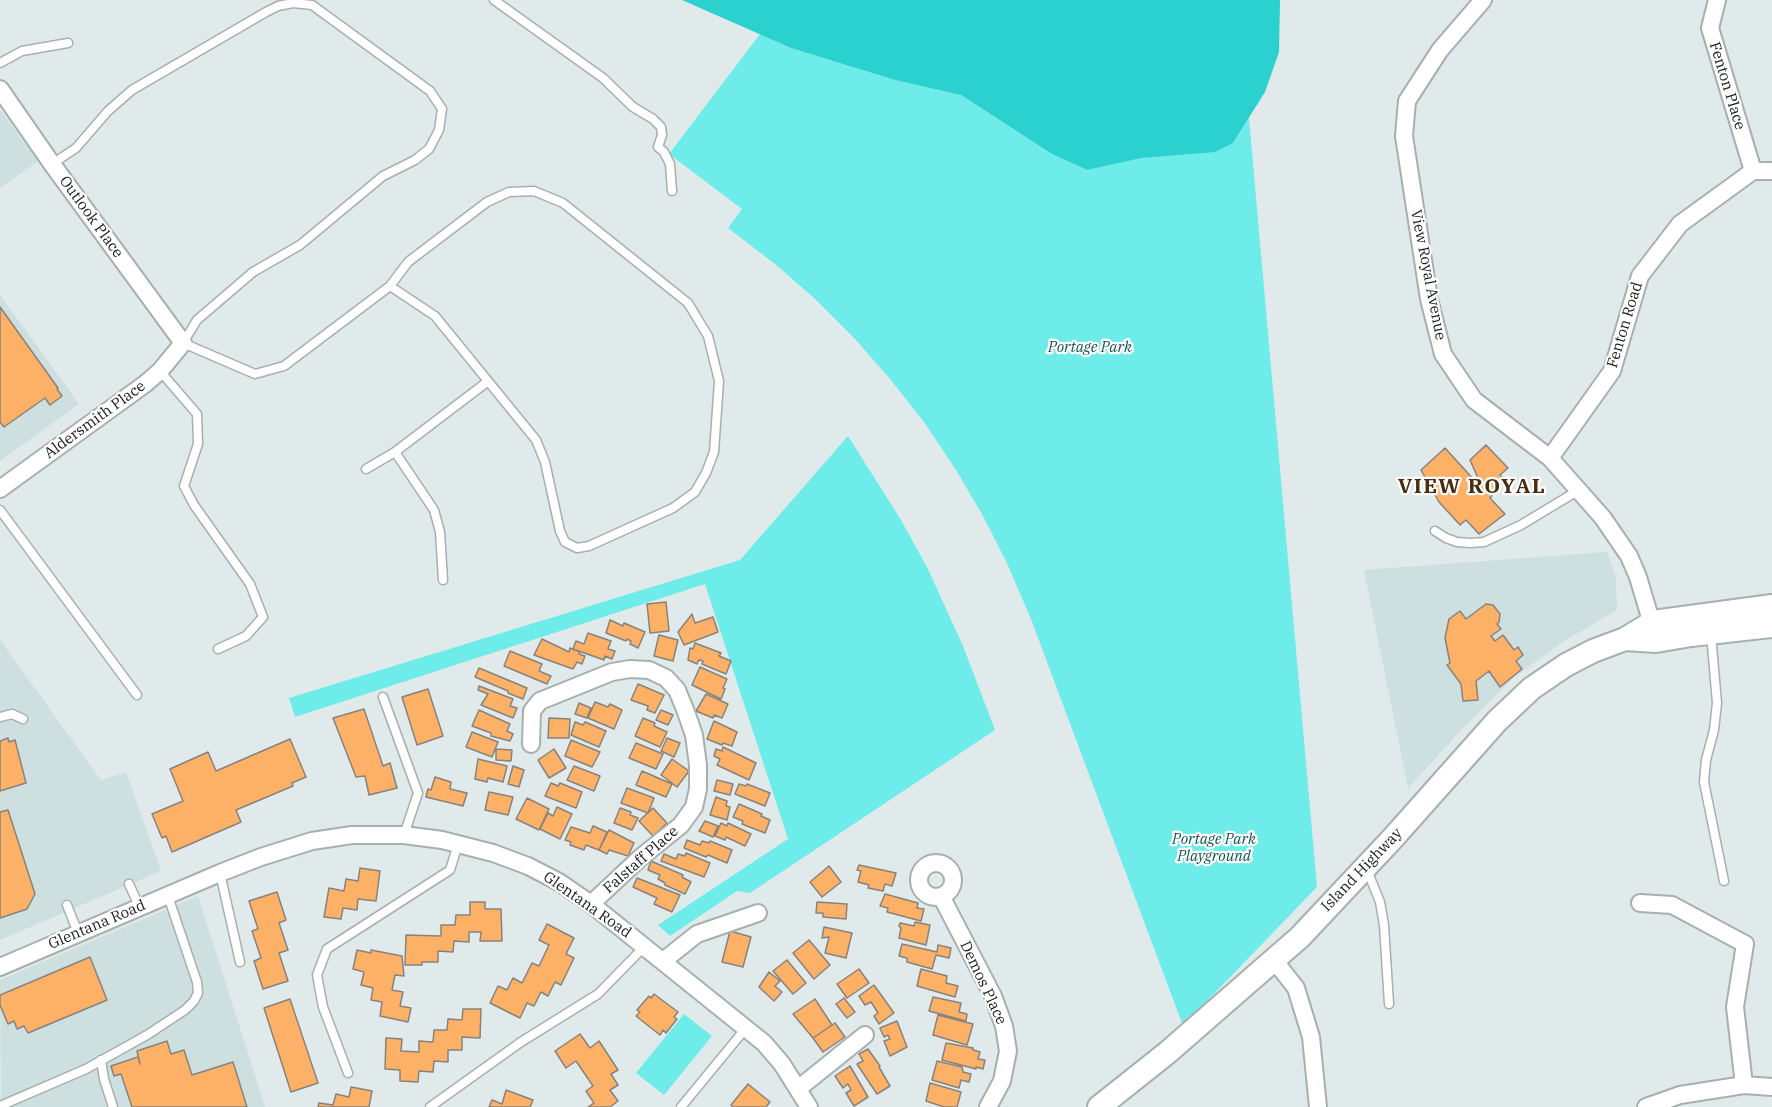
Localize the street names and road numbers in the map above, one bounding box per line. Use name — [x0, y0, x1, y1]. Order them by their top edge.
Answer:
street label: Fenton Place — [1705, 40, 1749, 132]
street label: Outlook Place — [55, 173, 127, 261]
street label: View Royal Avenue — [1407, 208, 1449, 342]
street label: Fenton Road — [1603, 280, 1647, 370]
street label: Aldersmith Place — [41, 377, 149, 463]
street label: Falstaff Place — [600, 823, 682, 897]
street label: Island Highway — [1318, 825, 1406, 915]
street label: Glentana Road — [539, 868, 635, 942]
street label: Glentana Road — [46, 897, 148, 953]
street label: Demos Place — [956, 938, 1010, 1028]

